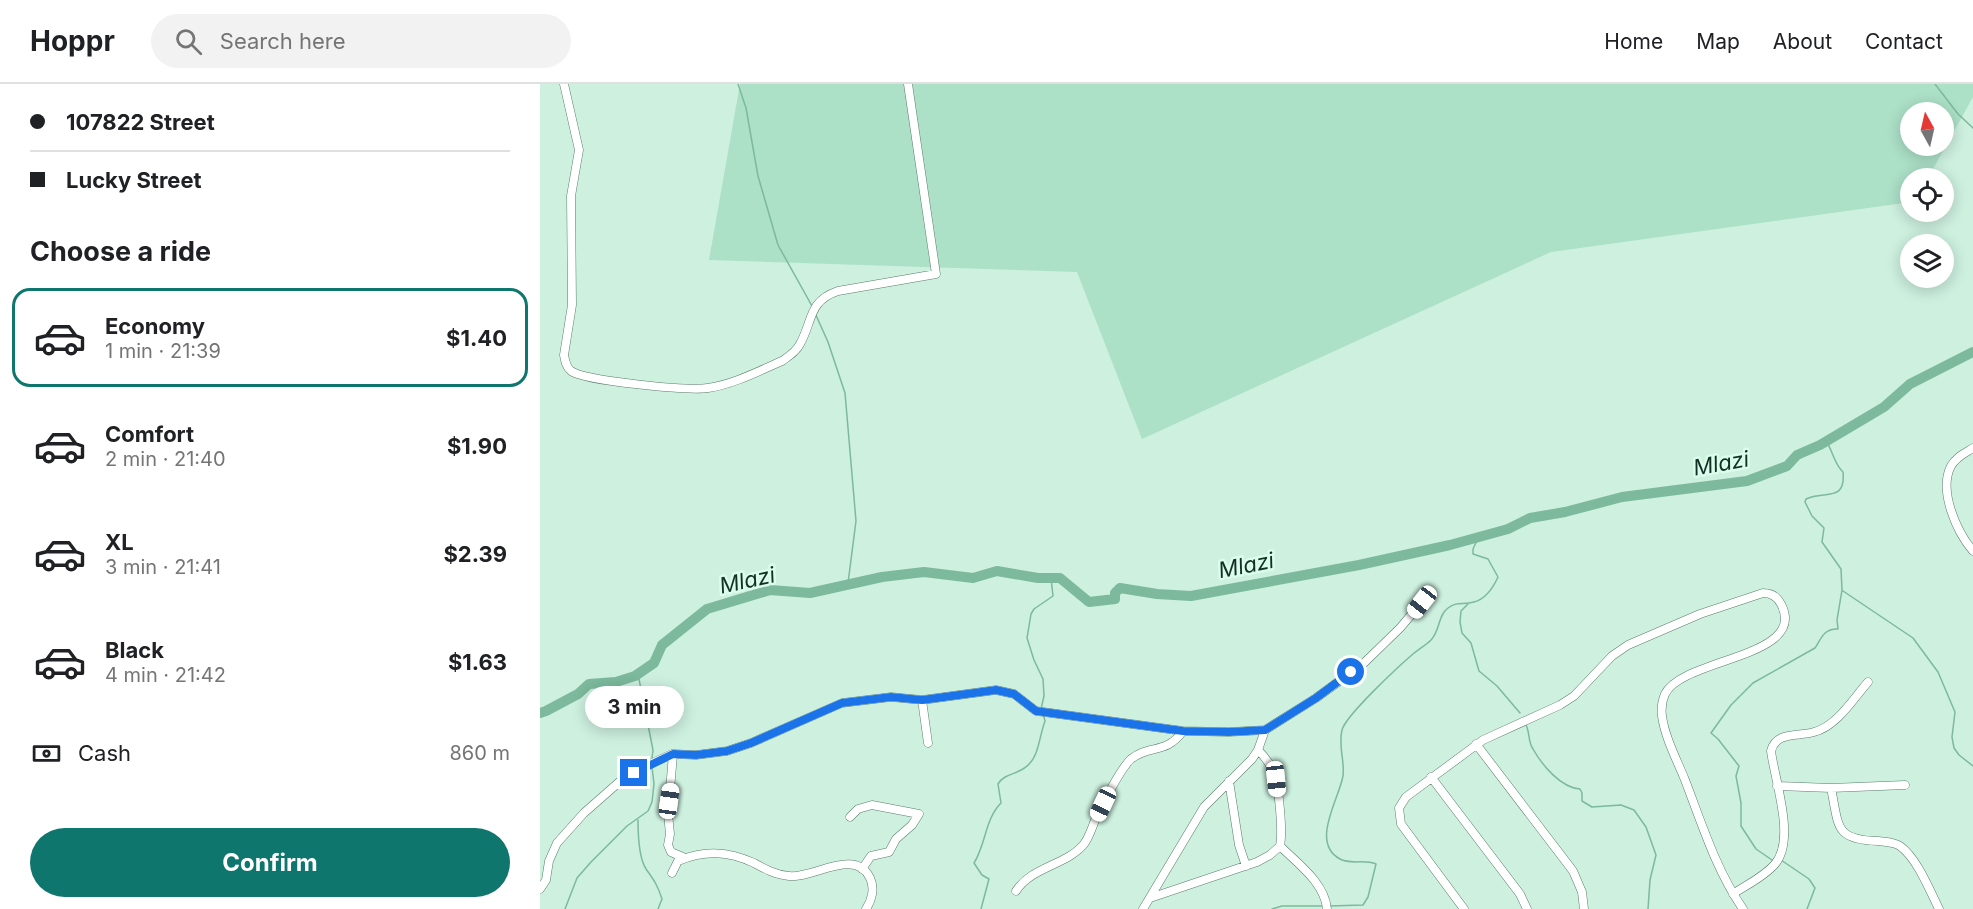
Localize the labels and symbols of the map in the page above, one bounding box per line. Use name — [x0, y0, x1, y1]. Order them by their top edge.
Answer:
north arrow — [1900, 102, 1954, 156]
water label: Mlazi — [1691, 445, 1752, 481]
water label: Mlazi — [1216, 547, 1277, 583]
water label: Mlazi — [717, 561, 778, 599]
car — [1404, 582, 1440, 622]
route start — [1337, 658, 1364, 685]
callout: 3 min — [584, 686, 684, 728]
route end — [620, 759, 647, 786]
car — [1265, 760, 1287, 798]
car — [658, 782, 680, 820]
car — [1087, 784, 1119, 824]

